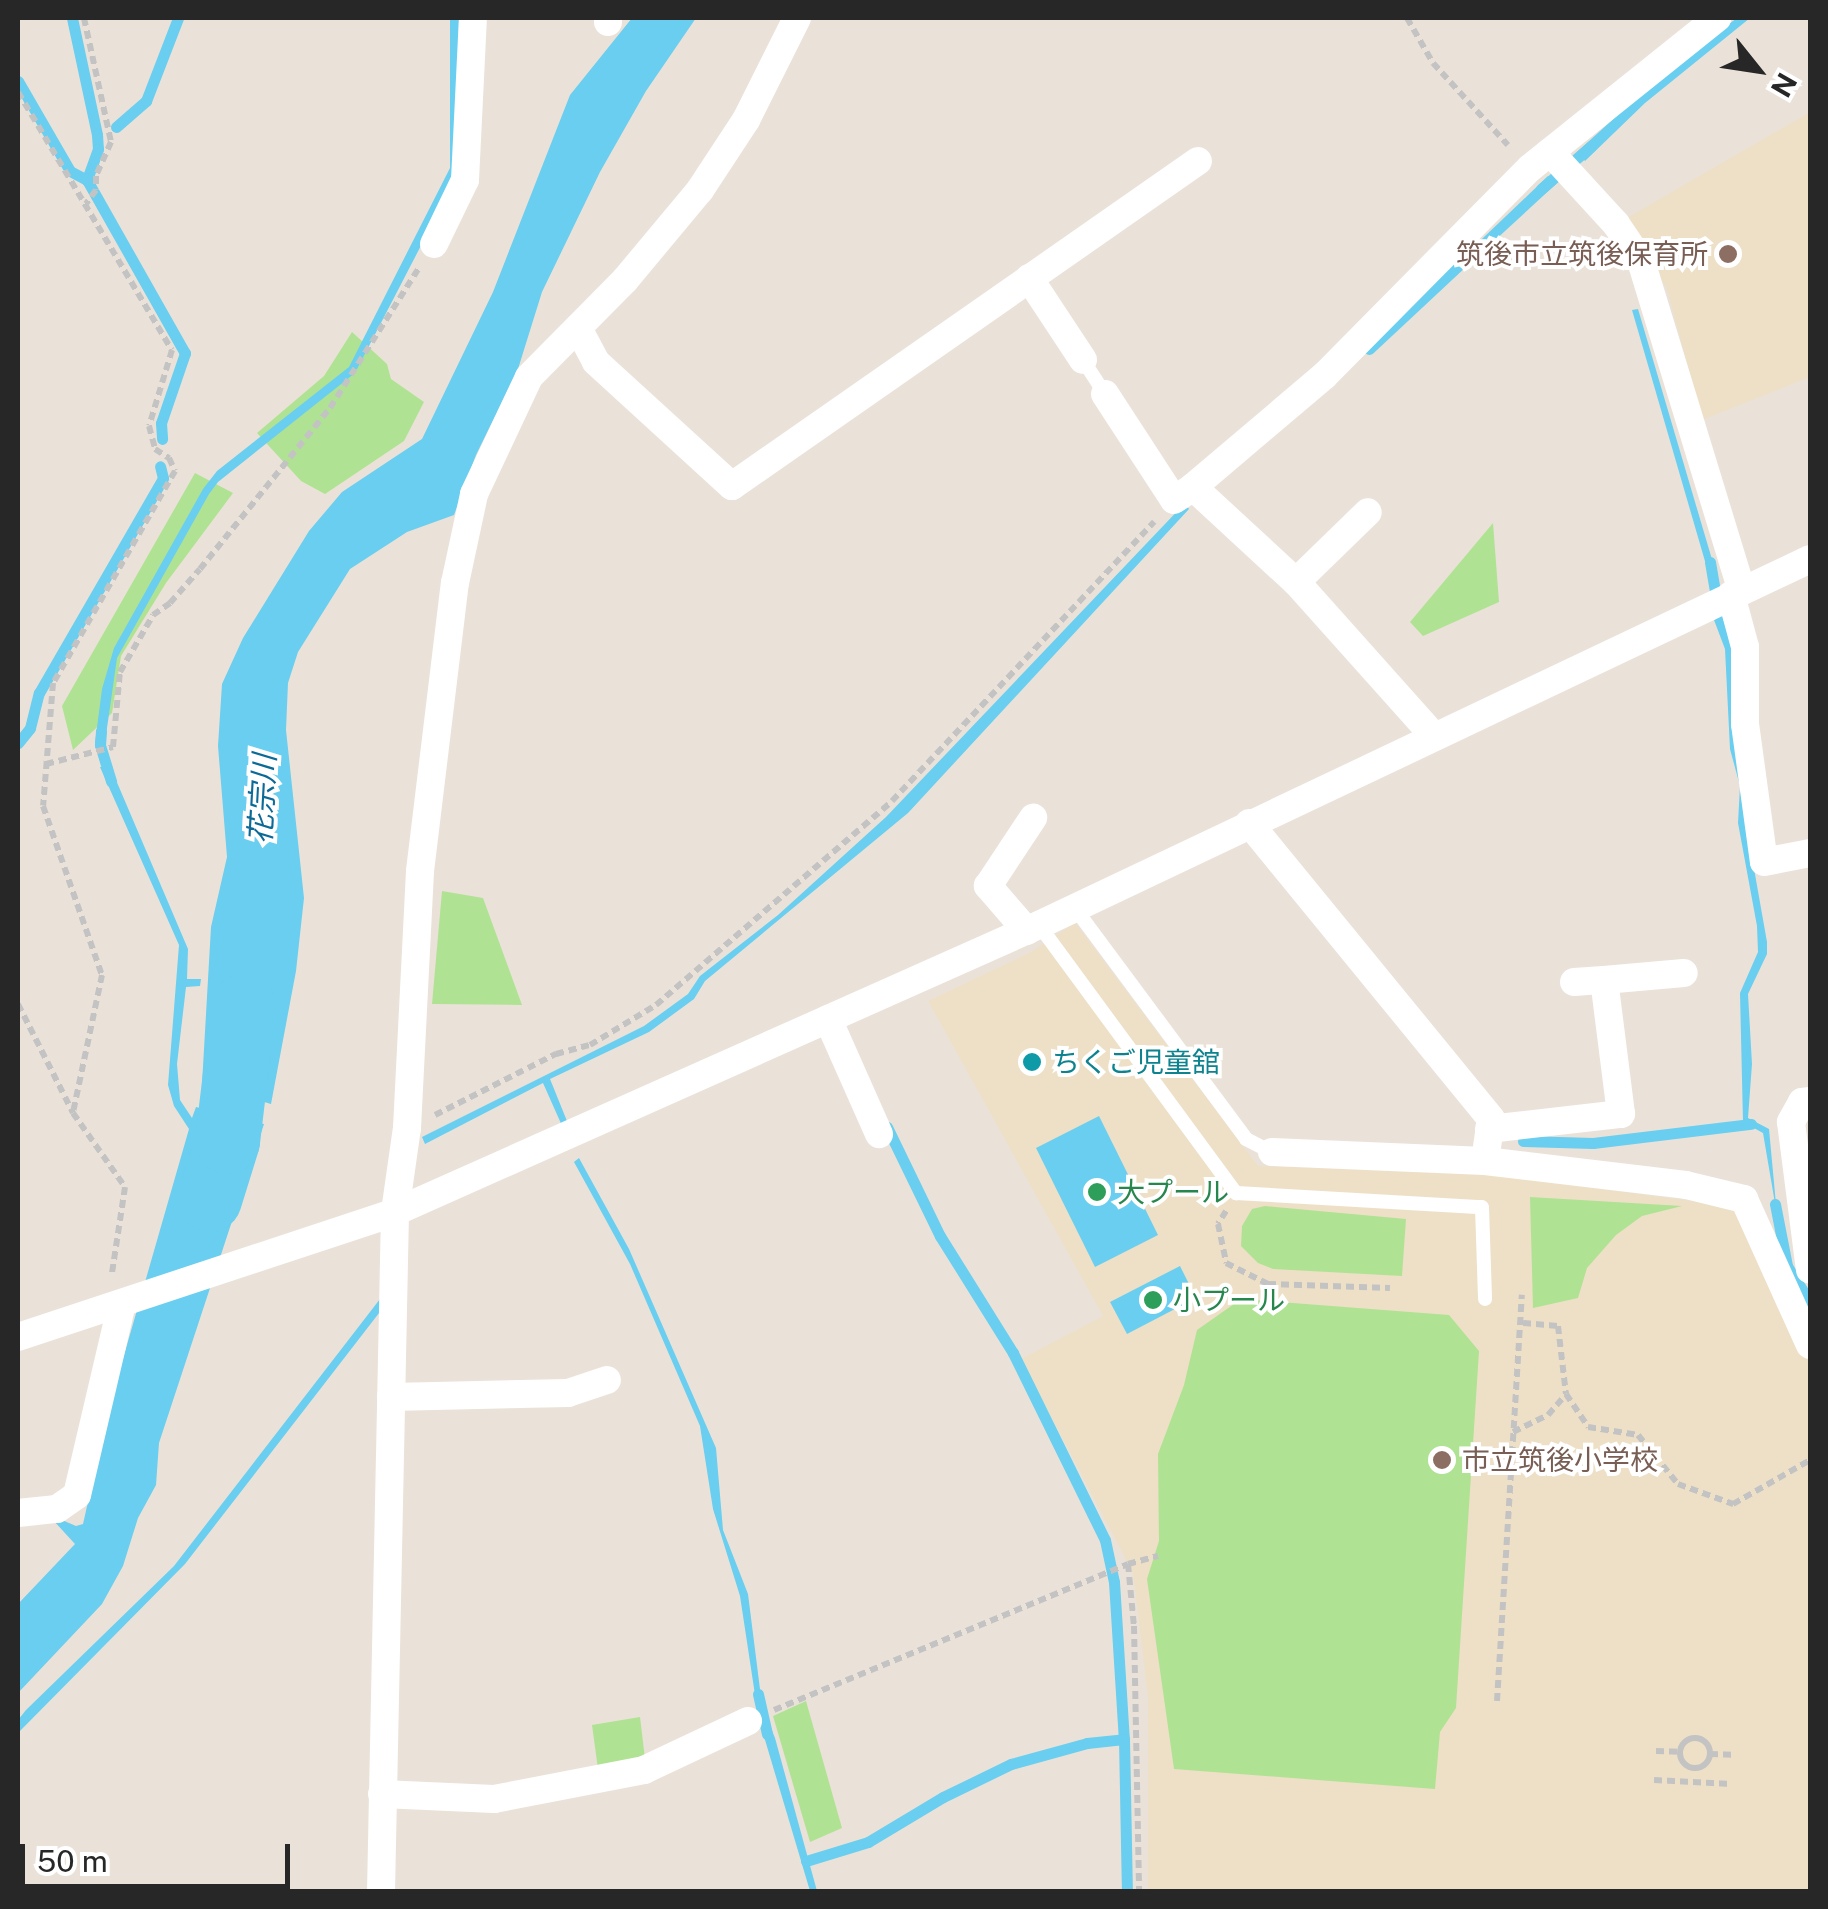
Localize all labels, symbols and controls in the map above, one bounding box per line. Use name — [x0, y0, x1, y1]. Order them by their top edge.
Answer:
north arrow — [1708, 20, 1808, 120]
text: N — [1765, 68, 1804, 103]
place label: 筑後市立筑後保育所 — [1456, 237, 1708, 271]
marker: 筑後市立筑後保育所 — [1717, 243, 1739, 265]
water label: 花宗川 — [242, 753, 282, 845]
place label: ちくご児童舘 — [1052, 1045, 1220, 1079]
marker: ちくご児童舘 — [1021, 1051, 1043, 1073]
place label: 大プール — [1117, 1175, 1229, 1209]
marker: 大プール — [1086, 1181, 1108, 1203]
place label: 小プール — [1173, 1283, 1285, 1317]
marker: 小プール — [1142, 1289, 1164, 1311]
place label: 市立筑後小学校 — [1462, 1443, 1658, 1477]
marker: 市立筑後小学校 — [1431, 1449, 1453, 1471]
scale bar — [25, 1824, 295, 1886]
text: 50 m — [37, 1843, 108, 1879]

